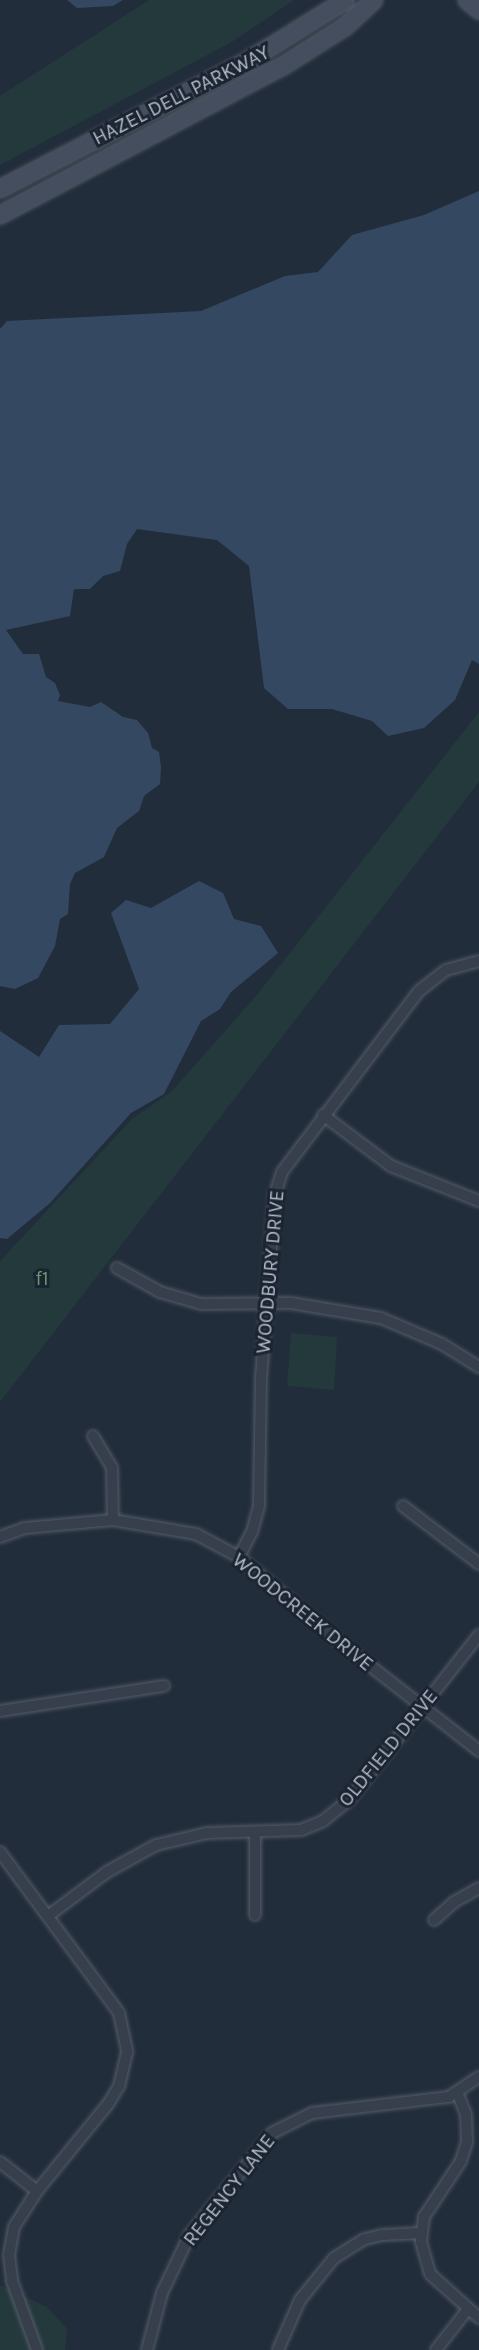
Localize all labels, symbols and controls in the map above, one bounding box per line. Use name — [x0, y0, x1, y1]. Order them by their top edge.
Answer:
street label: HAZEL DELL PARKWAY — [89, 40, 273, 150]
street label: WOODBURY DRIVE — [251, 1189, 289, 1355]
park label: f1 — [35, 1266, 49, 1290]
street label: WOODCREEK DRIVE — [228, 1548, 378, 1676]
street label: OLDFIELD DRIVE — [333, 1685, 443, 1811]
street label: REGENCY LANE — [178, 2129, 280, 2251]

